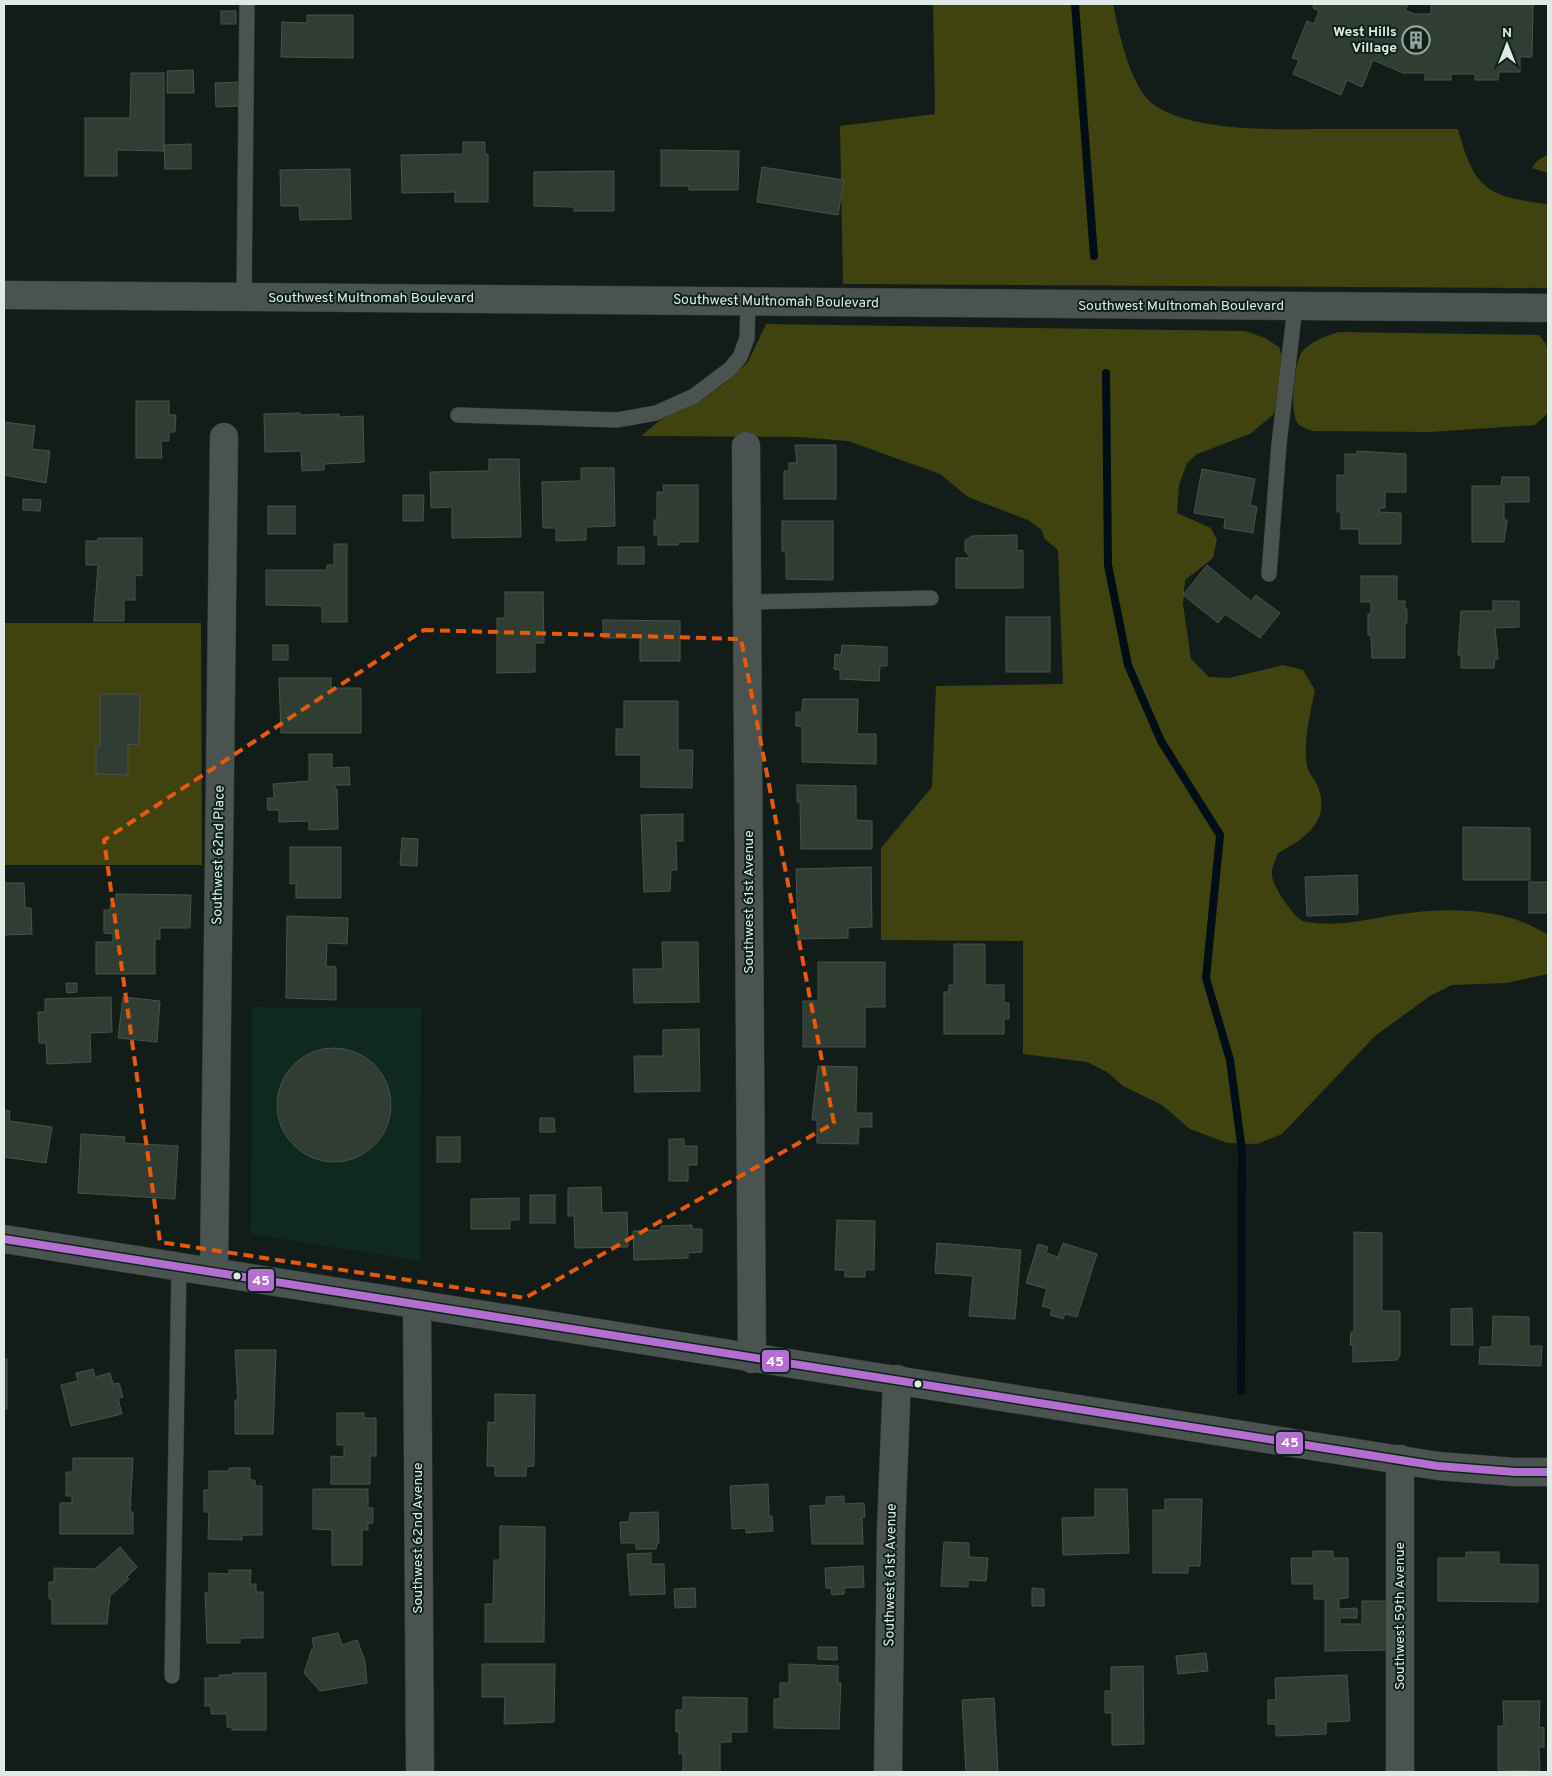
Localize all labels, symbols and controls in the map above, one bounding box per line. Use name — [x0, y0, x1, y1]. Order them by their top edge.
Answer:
north arrow — [1482, 20, 1532, 70]
place label: West Hills Village — [1333, 24, 1397, 57]
building icon: West Hills Village — [1401, 25, 1431, 55]
text: N — [1502, 25, 1512, 42]
street label: Southwest Multnomah Boulevard — [268, 290, 474, 307]
street label: Southwest Multnomah Boulevard — [673, 292, 879, 312]
street label: Southwest Multnomah Boulevard — [1078, 298, 1284, 315]
street label: Southwest 62nd Place — [209, 785, 229, 925]
street label: Southwest 61st Avenue — [741, 830, 758, 974]
line badge: 45 — [247, 1268, 275, 1292]
unlabelled marker — [232, 1271, 242, 1281]
text: 45 — [252, 1273, 270, 1290]
line badge: 45 — [761, 1349, 790, 1373]
text: 45 — [766, 1354, 784, 1371]
unlabelled marker — [913, 1379, 923, 1389]
line badge: 45 — [1275, 1431, 1304, 1455]
text: 45 — [1281, 1435, 1299, 1452]
street label: Southwest 62nd Avenue — [410, 1462, 427, 1614]
street label: Southwest 61st Avenue — [881, 1503, 901, 1647]
street label: Southwest 59th Avenue — [1392, 1542, 1409, 1690]

